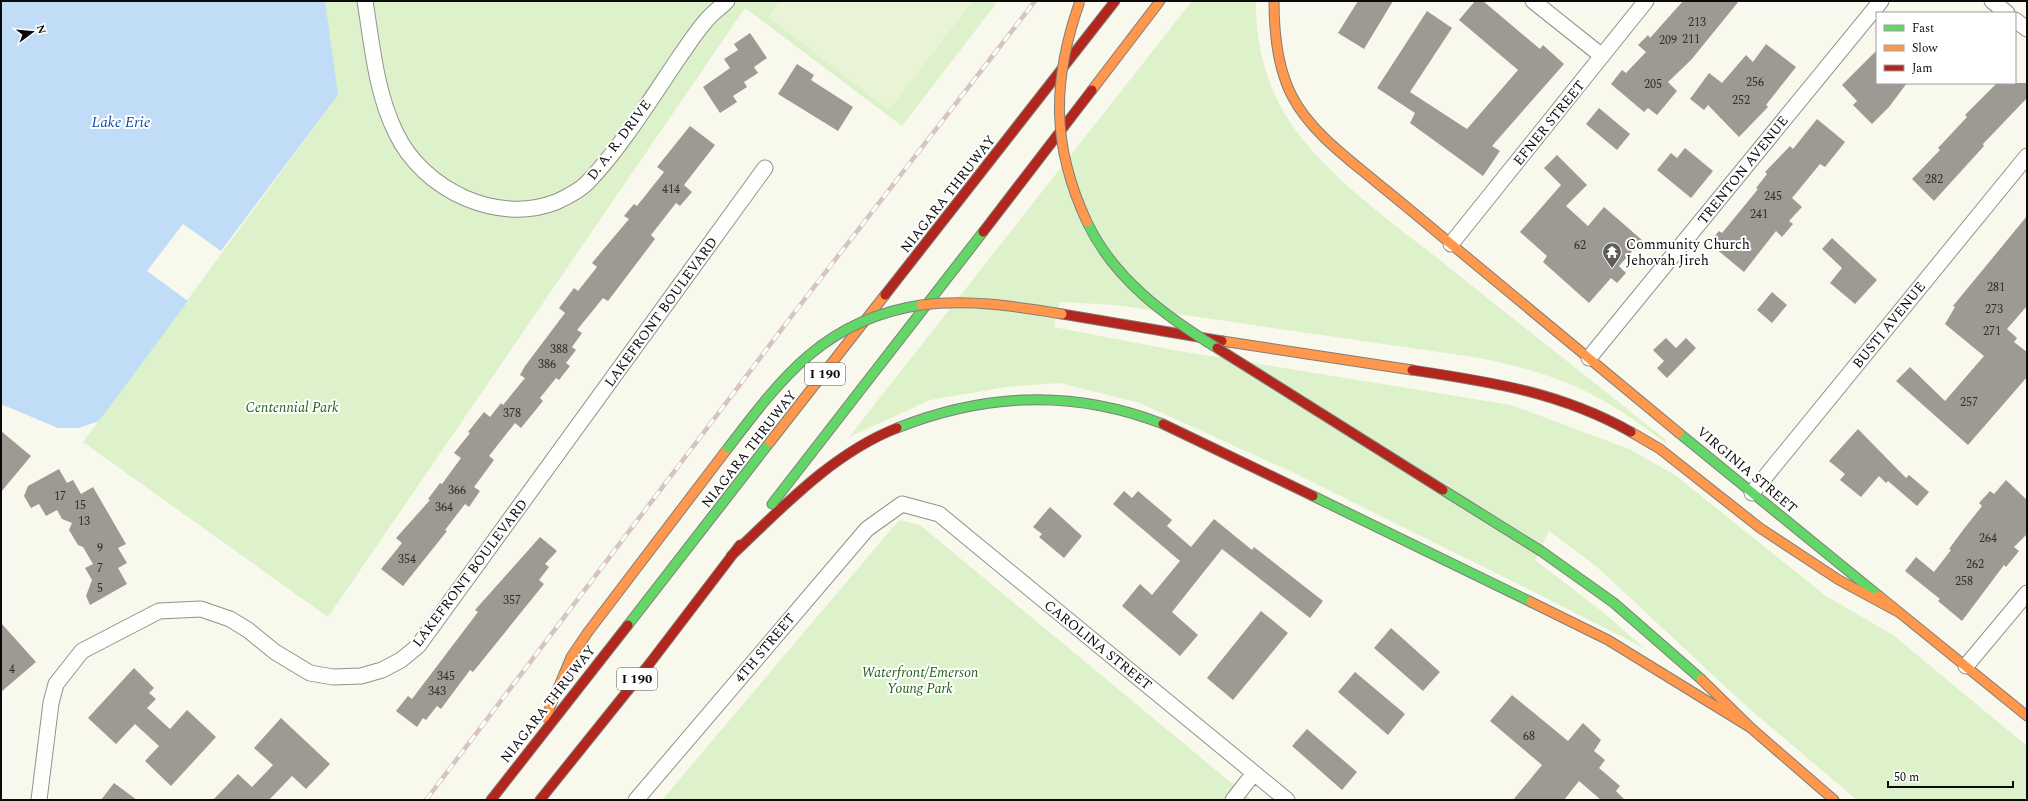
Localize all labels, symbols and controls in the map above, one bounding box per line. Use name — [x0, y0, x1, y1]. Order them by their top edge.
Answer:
north arrow — [12, 12, 52, 52]
legend — [1876, 12, 2016, 84]
house number: 213 — [1688, 13, 1706, 32]
text: Fast — [1912, 19, 1934, 38]
text: N — [32, 23, 51, 36]
house number: 211 — [1682, 30, 1700, 49]
house number: 209 — [1659, 31, 1677, 50]
text: Slow — [1912, 39, 1938, 58]
text: Jam — [1912, 59, 1933, 78]
house number: 256 — [1746, 73, 1764, 92]
house number: 205 — [1644, 75, 1662, 94]
street label: EFNER STREET — [1508, 76, 1590, 170]
house number: 252 — [1732, 91, 1750, 110]
street label: D. A. R. DRIVE — [582, 95, 656, 185]
water label: Lake Erie — [92, 111, 151, 134]
street label: TRENTON AVENUE — [1692, 111, 1794, 229]
street label: NIAGARA THRUWAY — [895, 131, 1001, 257]
house number: 282 — [1925, 170, 1943, 189]
house number: 414 — [662, 180, 680, 199]
house number: 245 — [1764, 187, 1782, 206]
house number: 241 — [1750, 205, 1768, 224]
street label: LAKEFRONT BOULEVARD — [599, 233, 723, 391]
place label: Community Church Jehovah Jireh — [1626, 234, 1750, 271]
house number: 62 — [1574, 236, 1586, 255]
temple icon: Community Church Jehovah Jireh — [1601, 241, 1623, 269]
street label: BUSTI AVENUE — [1847, 277, 1931, 373]
house number: 281 — [1987, 278, 2005, 297]
house number: 273 — [1985, 300, 2003, 319]
house number: 271 — [1983, 322, 2001, 341]
house number: 388 — [550, 340, 568, 359]
house number: 386 — [538, 355, 556, 374]
road number: I 190 — [805, 363, 845, 385]
street label: NIAGARA THRUWAY — [696, 386, 802, 512]
house number: 257 — [1960, 393, 1978, 412]
park label: Centennial Park — [245, 397, 339, 418]
house number: 378 — [503, 404, 521, 423]
street label: VIRGINIA STREET — [1692, 422, 1802, 518]
house number: 366 — [448, 481, 466, 500]
house number: 17 — [54, 487, 66, 506]
street label: LAKEFRONT BOULEVARD — [407, 494, 533, 652]
house number: 15 — [74, 496, 86, 515]
house number: 364 — [435, 498, 453, 517]
house number: 13 — [78, 512, 90, 531]
house number: 264 — [1979, 529, 1997, 548]
house number: 9 — [97, 539, 103, 558]
house number: 354 — [398, 550, 416, 569]
house number: 262 — [1966, 555, 1984, 574]
house number: 7 — [97, 559, 103, 578]
house number: 258 — [1955, 572, 1973, 591]
house number: 5 — [97, 579, 103, 598]
house number: 357 — [503, 591, 521, 610]
street label: CAROLINA STREET — [1039, 595, 1157, 695]
street label: 4TH STREET — [730, 609, 800, 687]
street label: NIAGARA THRUWAY — [495, 641, 601, 767]
house number: 4 — [9, 660, 15, 679]
park label: Waterfront/Emerson Young Park — [861, 662, 979, 699]
house number: 345 — [437, 667, 455, 686]
road number: I 190 — [617, 668, 657, 690]
house number: 343 — [428, 682, 446, 701]
house number: 68 — [1523, 727, 1535, 746]
scale bar — [1888, 763, 2013, 789]
text: 50 m — [1894, 768, 1919, 787]

